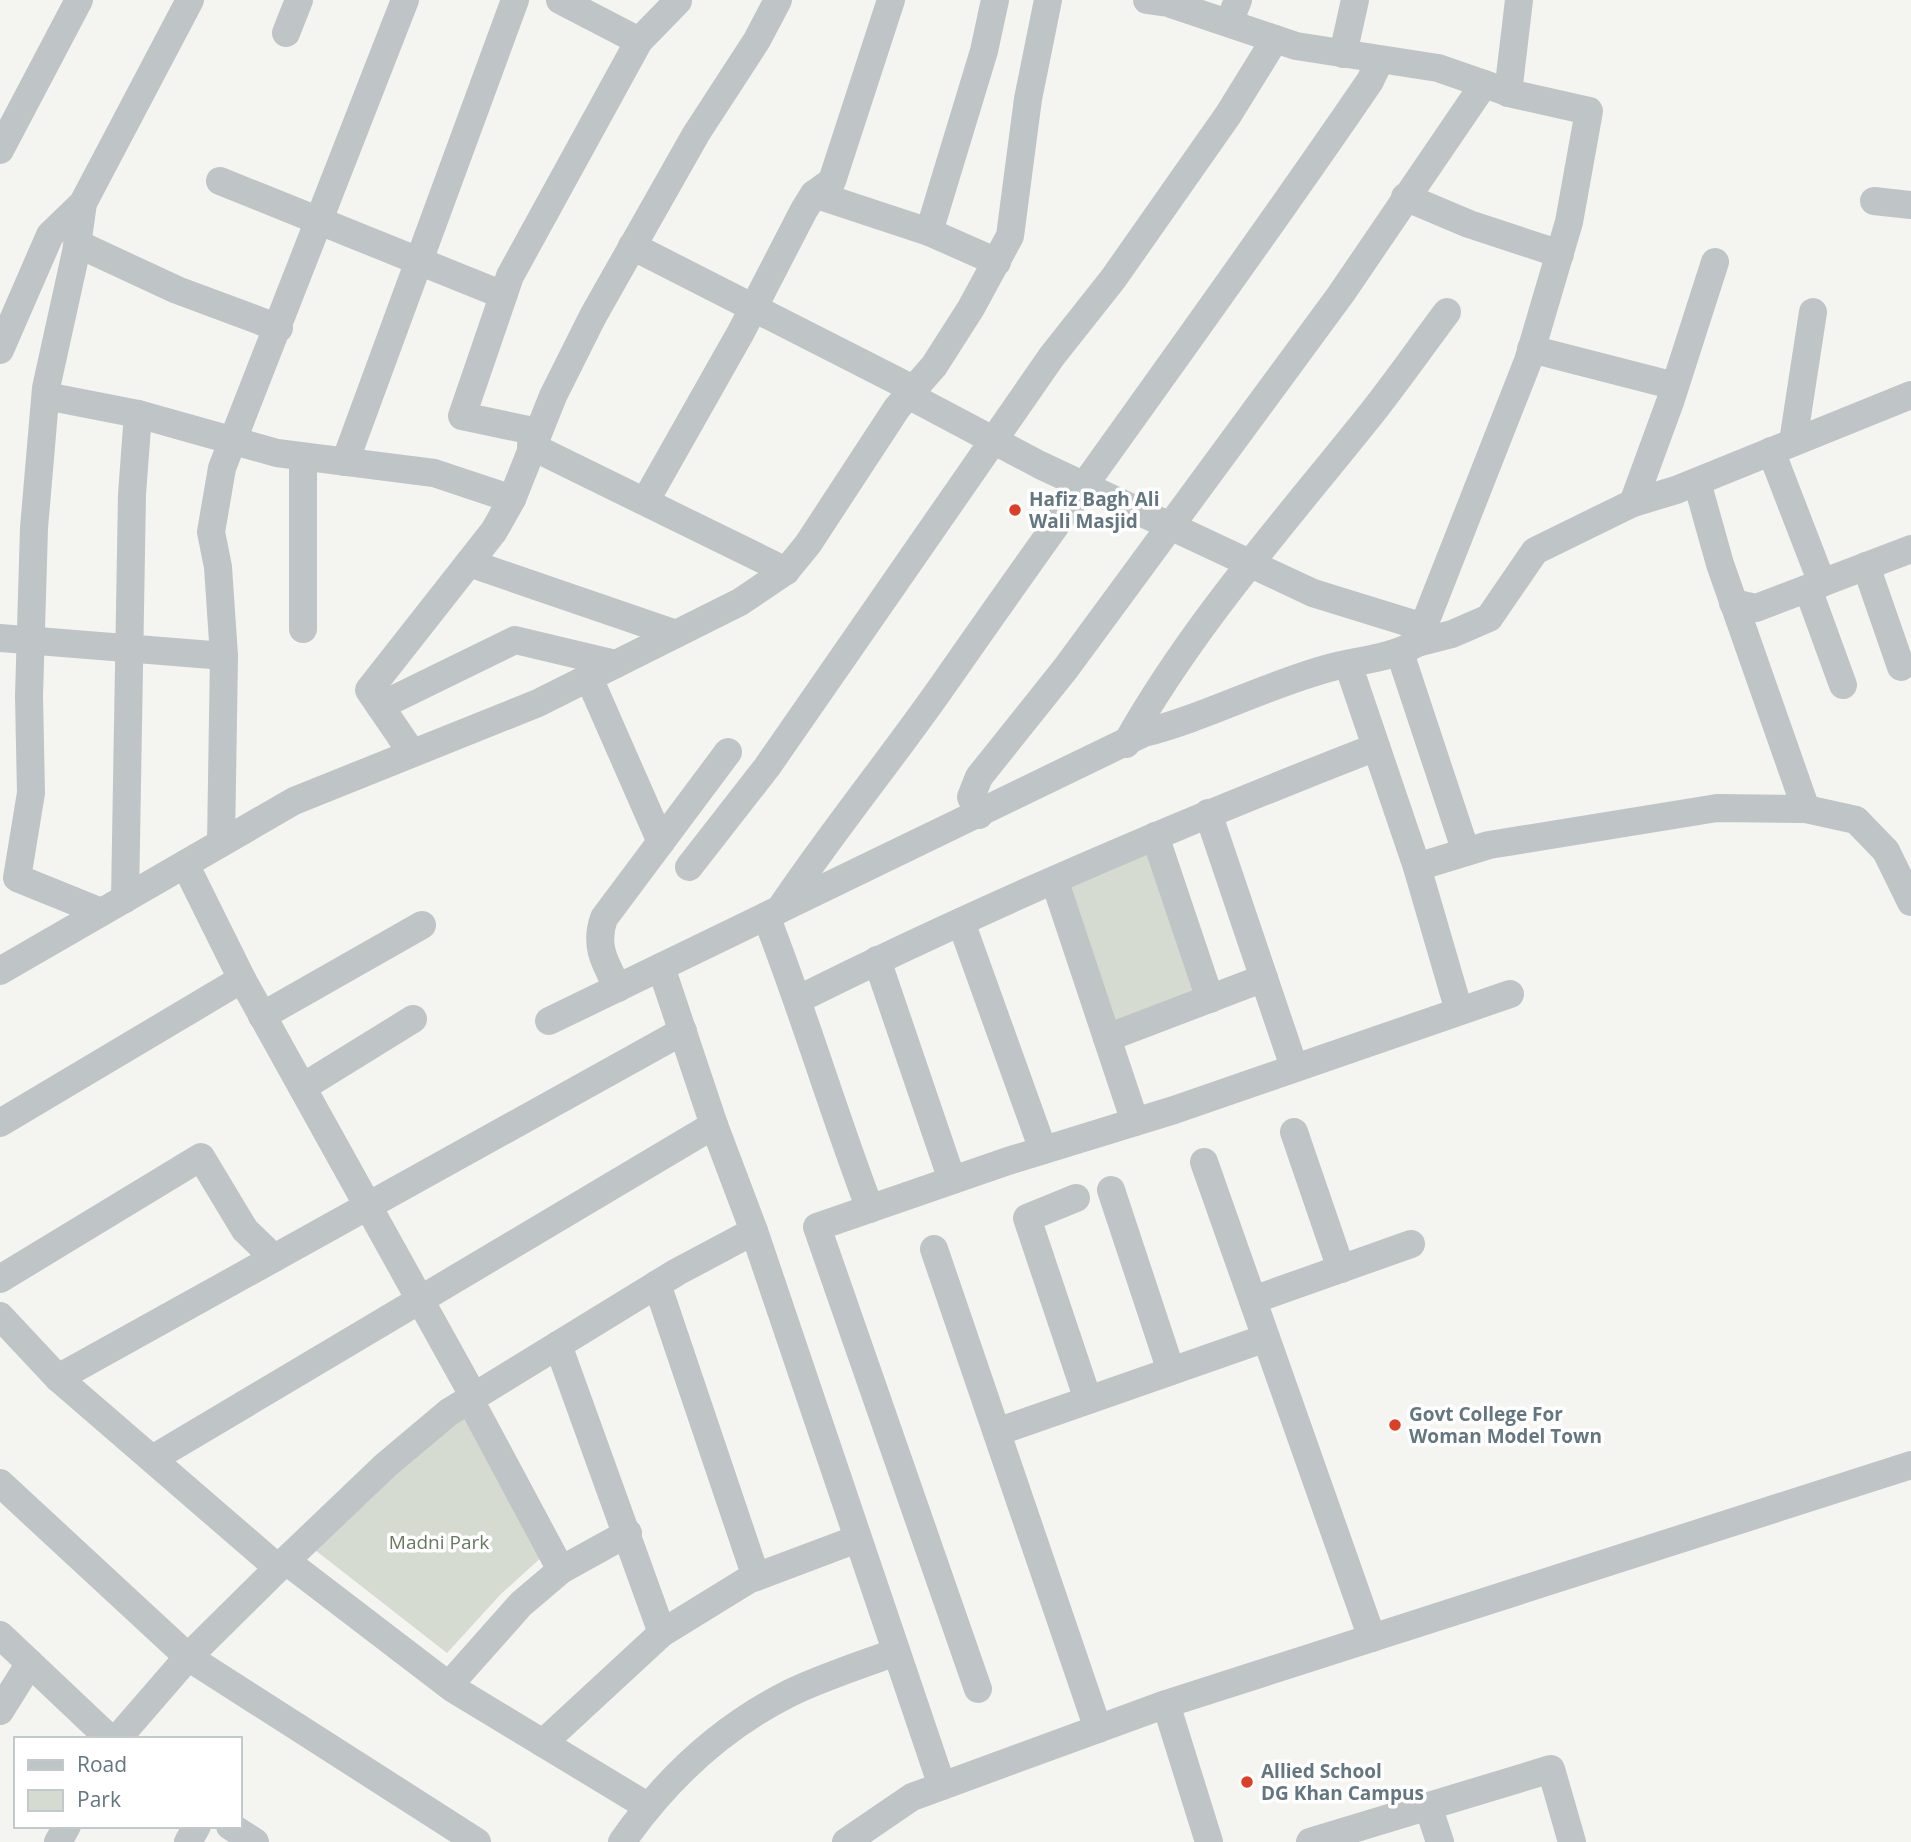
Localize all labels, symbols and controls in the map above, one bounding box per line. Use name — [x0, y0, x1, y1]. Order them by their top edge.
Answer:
place label: Hafiz Bagh Ali Wali Masjid — [1029, 486, 1159, 534]
marker: Hafiz Bagh Ali Wali Masjid — [1007, 502, 1023, 518]
place label: Govt College For Woman Model Town — [1409, 1401, 1602, 1449]
marker: Govt College For Woman Model Town — [1387, 1417, 1403, 1433]
park label: Madni Park — [389, 1529, 489, 1555]
legend — [14, 1737, 242, 1828]
text: Road — [77, 1750, 127, 1778]
place label: Allied School DG Khan Campus — [1261, 1758, 1424, 1806]
marker: Allied School DG Khan Campus — [1239, 1774, 1255, 1790]
text: Park — [77, 1785, 121, 1813]

